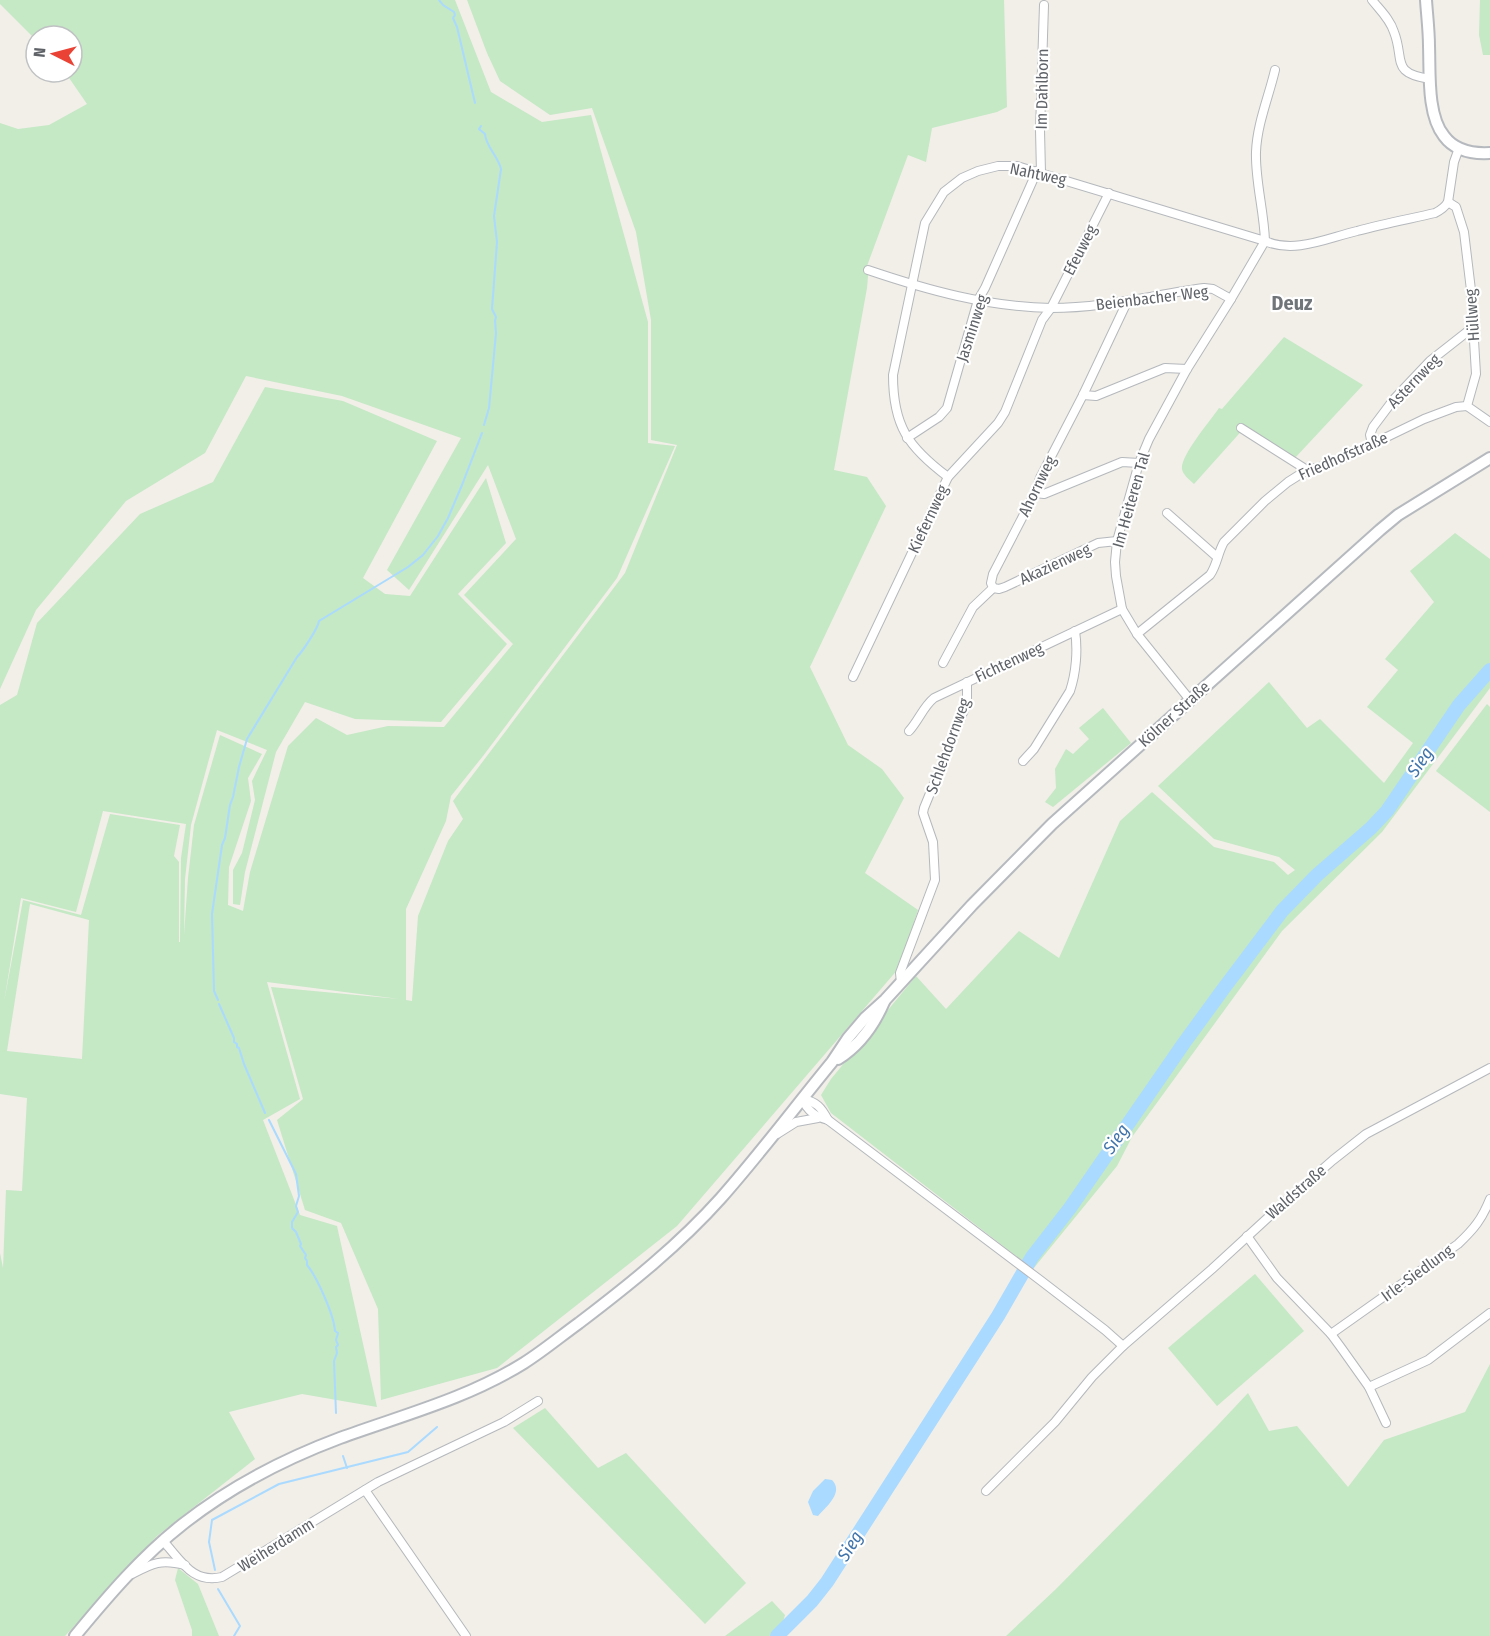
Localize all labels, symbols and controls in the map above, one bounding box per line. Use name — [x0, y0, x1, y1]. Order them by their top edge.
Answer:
north arrow — [24, 24, 84, 84]
text: N — [30, 47, 50, 58]
street label: Im Dahlborn — [1032, 48, 1052, 130]
street label: Nahtweg — [1008, 159, 1068, 189]
street label: Efeuweg — [1059, 221, 1101, 278]
street label: Beienbacher Weg — [1095, 282, 1210, 314]
street label: Hüllweg — [1461, 288, 1483, 342]
district label: Deuz — [1272, 291, 1313, 315]
street label: Jasminweg — [952, 292, 992, 364]
street label: Asternweg — [1384, 350, 1445, 412]
street label: Friedhofstraße — [1295, 428, 1391, 484]
street label: Im Heiteren Tal — [1108, 450, 1154, 550]
street label: Ahornweg — [1014, 452, 1060, 519]
street label: Kiefernweg — [904, 481, 952, 556]
street label: Akazienweg — [1017, 539, 1094, 589]
street label: Fichtenweg — [972, 638, 1047, 686]
street label: Kölner Straße — [1135, 677, 1214, 751]
street label: Schlehdornweg — [922, 695, 974, 797]
water label: Sieg — [1402, 743, 1438, 782]
water label: Sieg — [1097, 1120, 1134, 1159]
street label: Waldstraße — [1262, 1161, 1330, 1223]
street label: Irle-Siedlung — [1377, 1240, 1457, 1305]
street label: Weiherdamm — [234, 1514, 318, 1576]
water label: Sieg — [832, 1527, 868, 1566]

